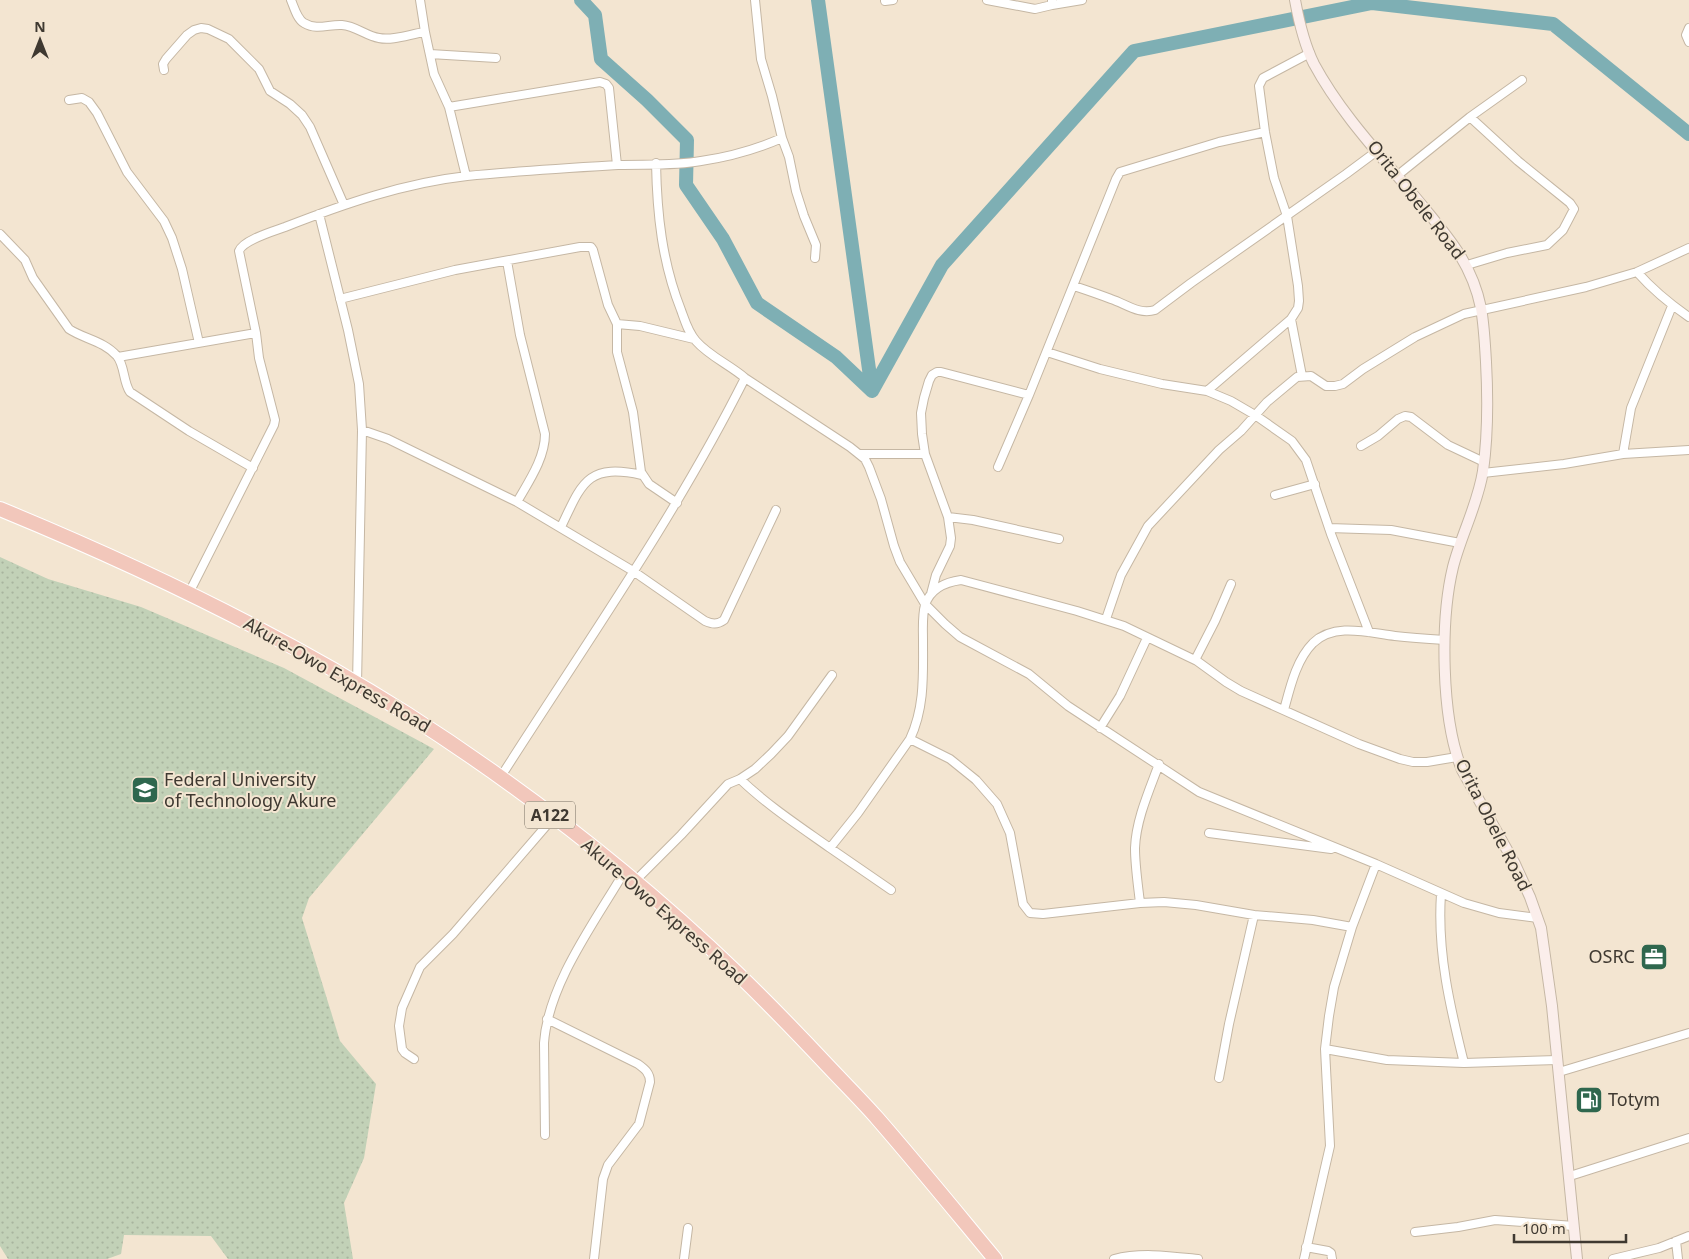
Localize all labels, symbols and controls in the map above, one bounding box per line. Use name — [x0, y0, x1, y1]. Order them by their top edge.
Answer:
north arrow — [15, 15, 65, 65]
text: N — [34, 17, 46, 36]
street label: Orita Obele Road — [1363, 135, 1471, 264]
street label: Akure-Owo Express Road — [240, 611, 435, 738]
street label: Orita Obele Road — [1450, 754, 1538, 895]
place label: Federal University of Technology Akure — [164, 767, 336, 812]
school or university icon: Federal University of Technology Akure — [130, 775, 160, 805]
road number: A122 — [525, 802, 575, 828]
street label: Akure-Owo Express Road — [577, 833, 753, 990]
office icon: OSRC — [1639, 942, 1669, 972]
place label: OSRC — [1588, 944, 1635, 968]
fuel station icon: Totym — [1574, 1085, 1604, 1115]
place label: Totym — [1608, 1087, 1660, 1111]
scale bar — [1514, 1212, 1626, 1244]
text: 100 m — [1522, 1218, 1566, 1238]

